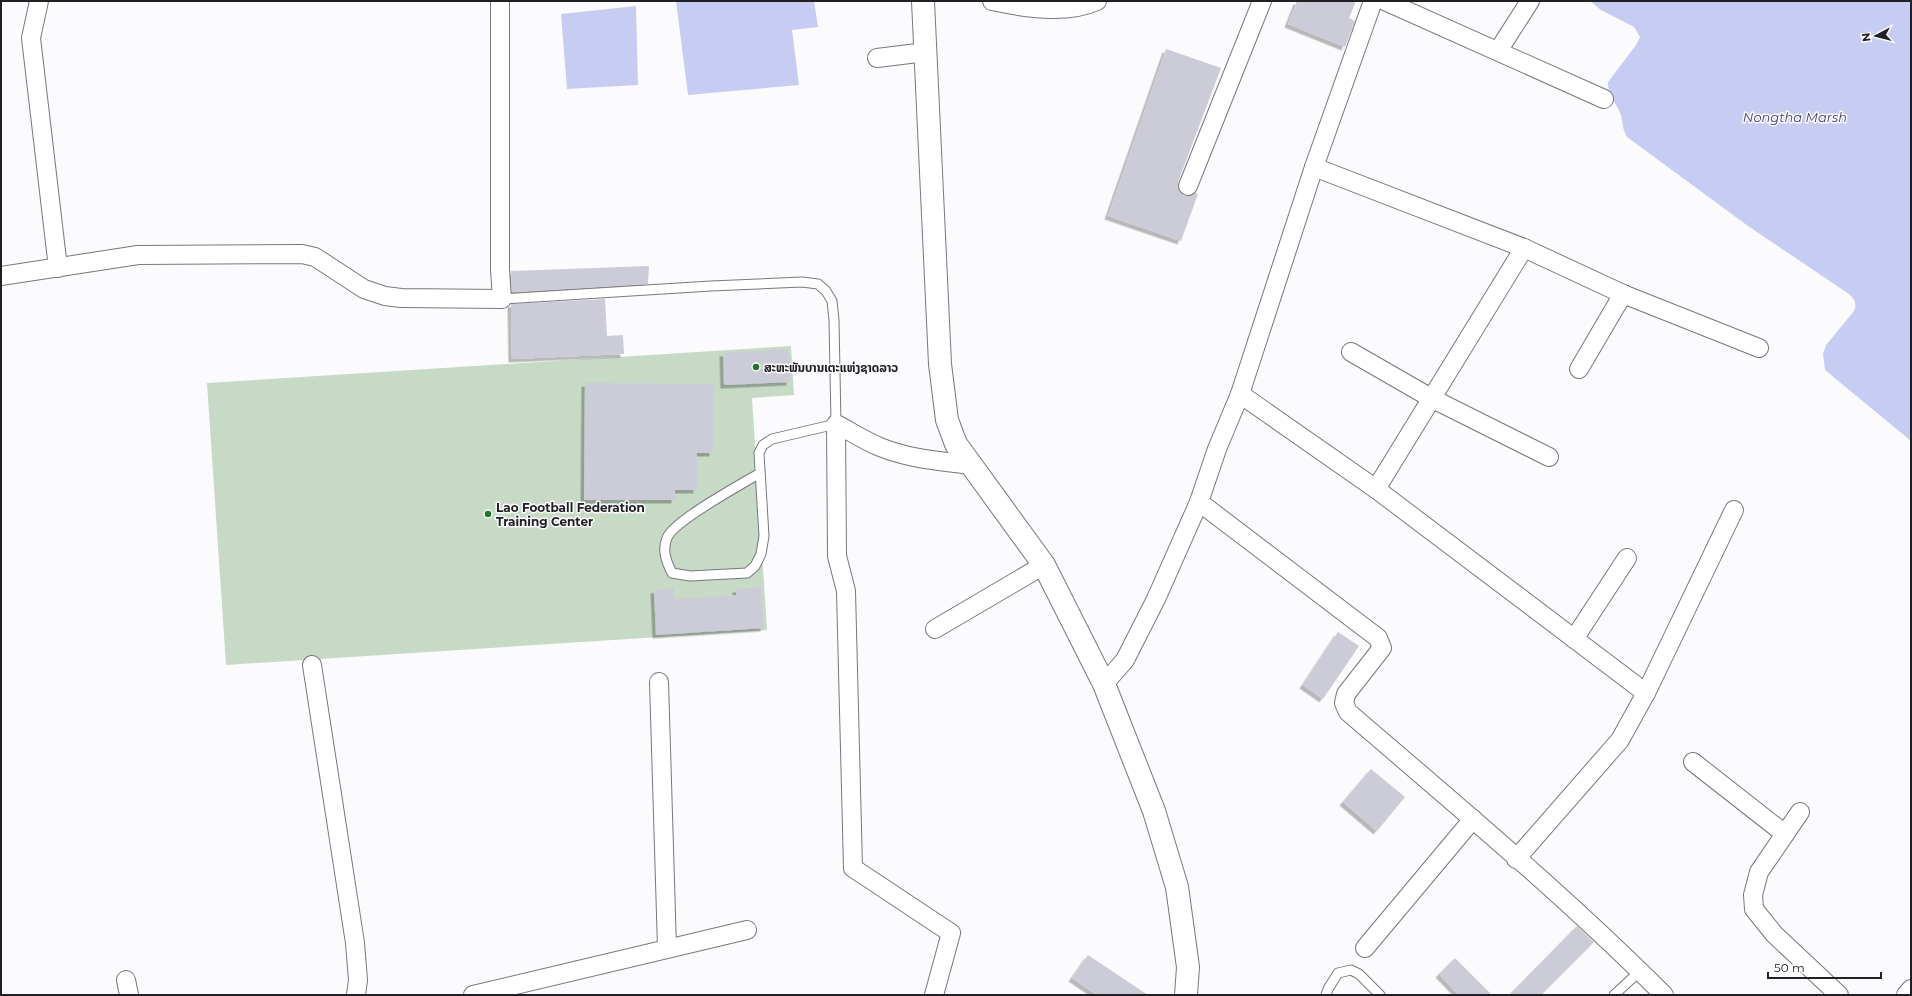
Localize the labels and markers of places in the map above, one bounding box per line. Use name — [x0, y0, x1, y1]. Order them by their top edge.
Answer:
place label: ສະຫະພັນບານເຕະແຫ່ງຊາດລາວ — [764, 360, 898, 375]
marker: ສະຫະພັນບານເຕະແຫ່ງຊາດລາວ — [751, 362, 761, 372]
place label: Lao Football Federation Training Center — [496, 500, 645, 529]
marker: Lao Football Federation Training Center — [483, 509, 493, 519]

